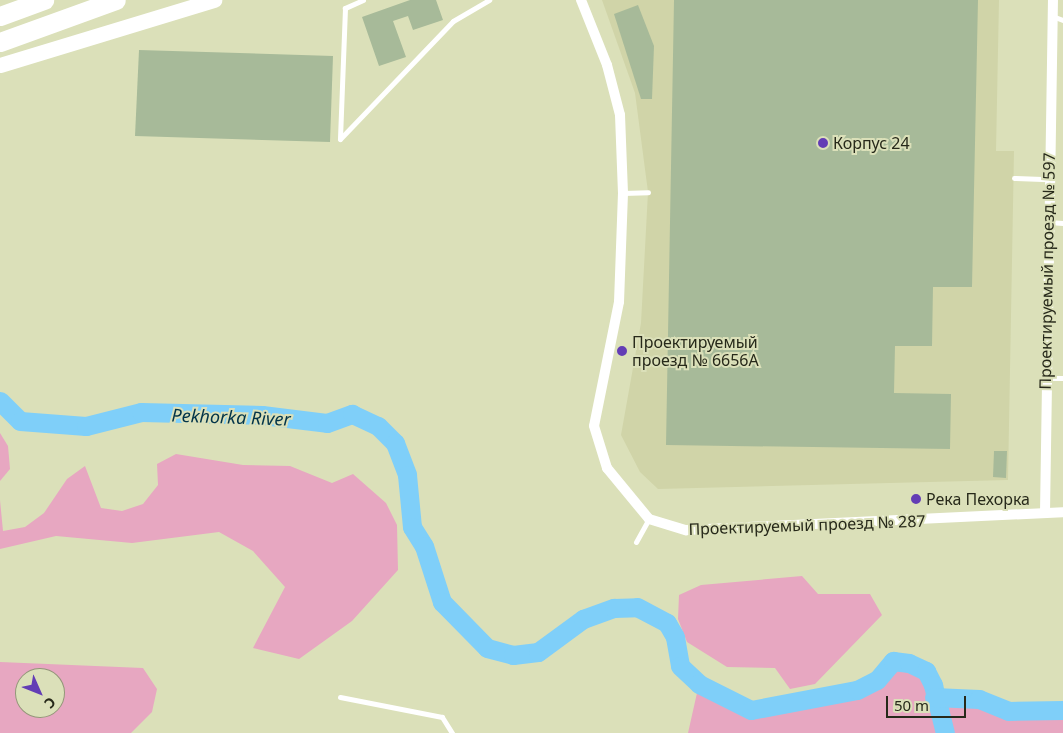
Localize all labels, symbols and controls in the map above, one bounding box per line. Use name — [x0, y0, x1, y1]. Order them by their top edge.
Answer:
place label: Корпус 24 — [833, 133, 910, 153]
marker: Корпус 24 — [817, 137, 829, 149]
street label: Проектируемый проезд № 597 — [1035, 152, 1059, 390]
place label: Проектируемый проезд № 6656А — [632, 332, 759, 370]
marker: Проектируемый проезд № 6656А — [616, 345, 628, 357]
water label: Pekhorka River — [171, 404, 291, 430]
place label: Река Пехорка — [926, 489, 1030, 509]
marker: Река Пехорка — [910, 493, 922, 505]
street label: Проектируемый проезд № 287 — [688, 511, 926, 539]
north arrow — [15, 668, 65, 718]
scale bar — [888, 686, 968, 718]
text: С — [40, 693, 60, 713]
text: 50 m — [894, 695, 929, 715]

